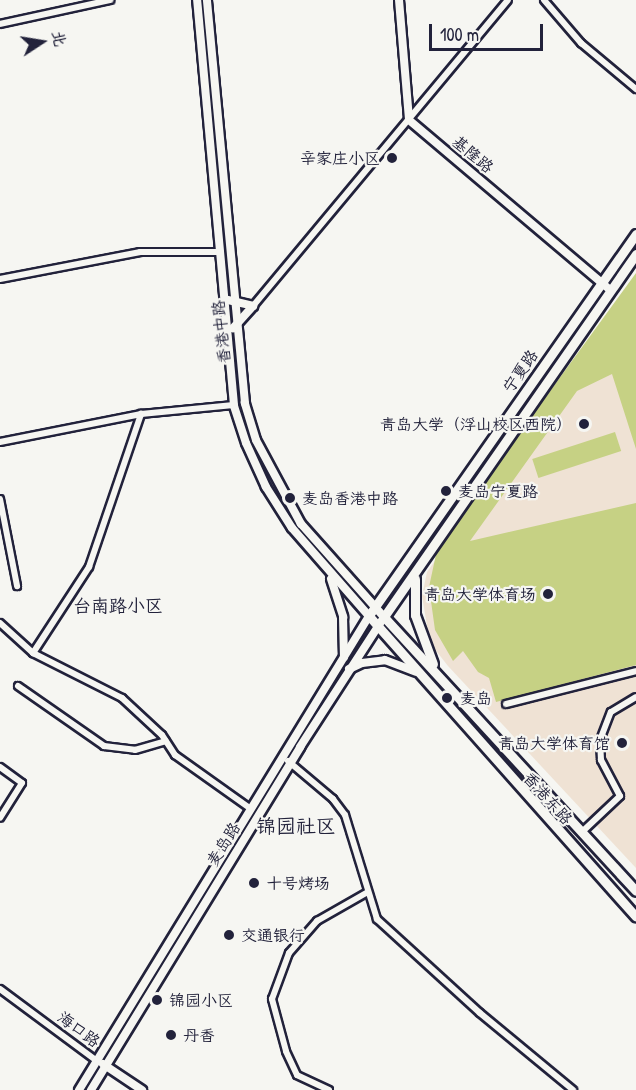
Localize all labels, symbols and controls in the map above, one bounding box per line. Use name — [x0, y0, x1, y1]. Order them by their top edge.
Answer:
north arrow — [12, 12, 72, 72]
scale bar — [432, 12, 546, 50]
text: 100 m — [440, 22, 479, 47]
text: 北 — [47, 28, 72, 48]
street label: 基隆路 — [448, 131, 498, 177]
place label: 辛家庄小区 — [300, 148, 380, 168]
marker: 辛家庄小区 — [385, 151, 399, 165]
street label: 香港中路 — [208, 299, 234, 365]
street label: 宁夏路 — [498, 346, 542, 396]
place label: 青岛大学（浮山校区西院） — [380, 414, 572, 434]
marker: 青岛大学（浮山校区西院） — [577, 417, 591, 431]
place label: 麦岛宁夏路 — [458, 481, 538, 501]
marker: 麦岛宁夏路 — [439, 484, 453, 498]
place label: 麦岛香港中路 — [302, 488, 398, 508]
marker: 麦岛香港中路 — [283, 491, 297, 505]
place label: 青岛大学体育场 — [424, 584, 536, 604]
marker: 青岛大学体育场 — [541, 587, 555, 601]
district label: 台南路小区 — [73, 595, 163, 617]
place label: 麦岛 — [460, 688, 492, 708]
marker: 麦岛 — [438, 689, 456, 707]
place label: 青岛大学体育馆 — [498, 733, 610, 753]
marker: 青岛大学体育馆 — [615, 736, 629, 750]
street label: 香港东路 — [519, 768, 577, 828]
district label: 锦园社区 — [256, 813, 336, 837]
street label: 麦岛路 — [202, 819, 244, 869]
place label: 十号烤场 — [266, 873, 330, 893]
marker: 十号烤场 — [247, 876, 261, 890]
place label: 交通银行 — [241, 925, 305, 945]
marker: 交通银行 — [222, 928, 236, 942]
place label: 锦园小区 — [169, 990, 233, 1010]
marker: 锦园小区 — [150, 993, 164, 1007]
street label: 海口路 — [54, 1007, 104, 1051]
place label: 丹香 — [183, 1025, 215, 1045]
marker: 丹香 — [164, 1028, 178, 1042]

